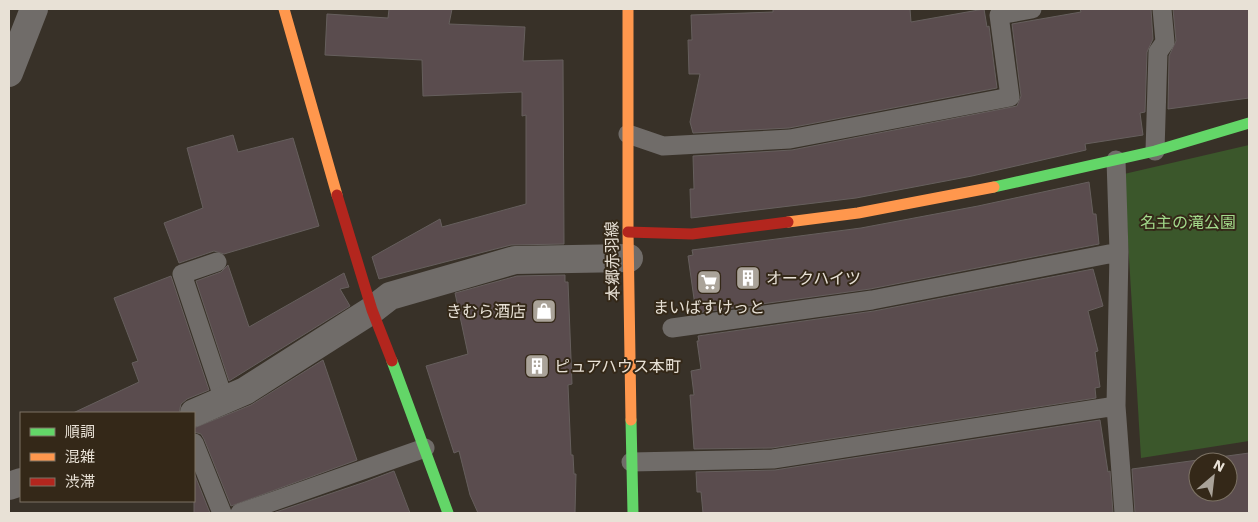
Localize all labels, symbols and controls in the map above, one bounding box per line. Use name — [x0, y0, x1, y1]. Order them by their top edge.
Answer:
park label: 名主の滝公園 — [1140, 213, 1236, 232]
street label: 本郷赤羽線 — [602, 221, 623, 301]
building icon: オークハイツ — [735, 265, 761, 291]
supermarket icon: まいばすけっと — [696, 269, 722, 295]
place label: オークハイツ — [766, 269, 861, 288]
shop icon: きむら酒店 — [531, 298, 557, 324]
place label: まいばすけっと — [653, 298, 765, 317]
place label: きむら酒店 — [446, 302, 526, 321]
building icon: ピュアハウス本町 — [524, 353, 550, 379]
place label: ピュアハウス本町 — [554, 357, 681, 376]
legend — [20, 412, 195, 502]
text: 順調 — [65, 423, 95, 441]
text: 混雑 — [65, 448, 95, 466]
north arrow — [1188, 452, 1238, 502]
text: N — [1211, 456, 1227, 475]
text: 渋滞 — [65, 473, 95, 491]

